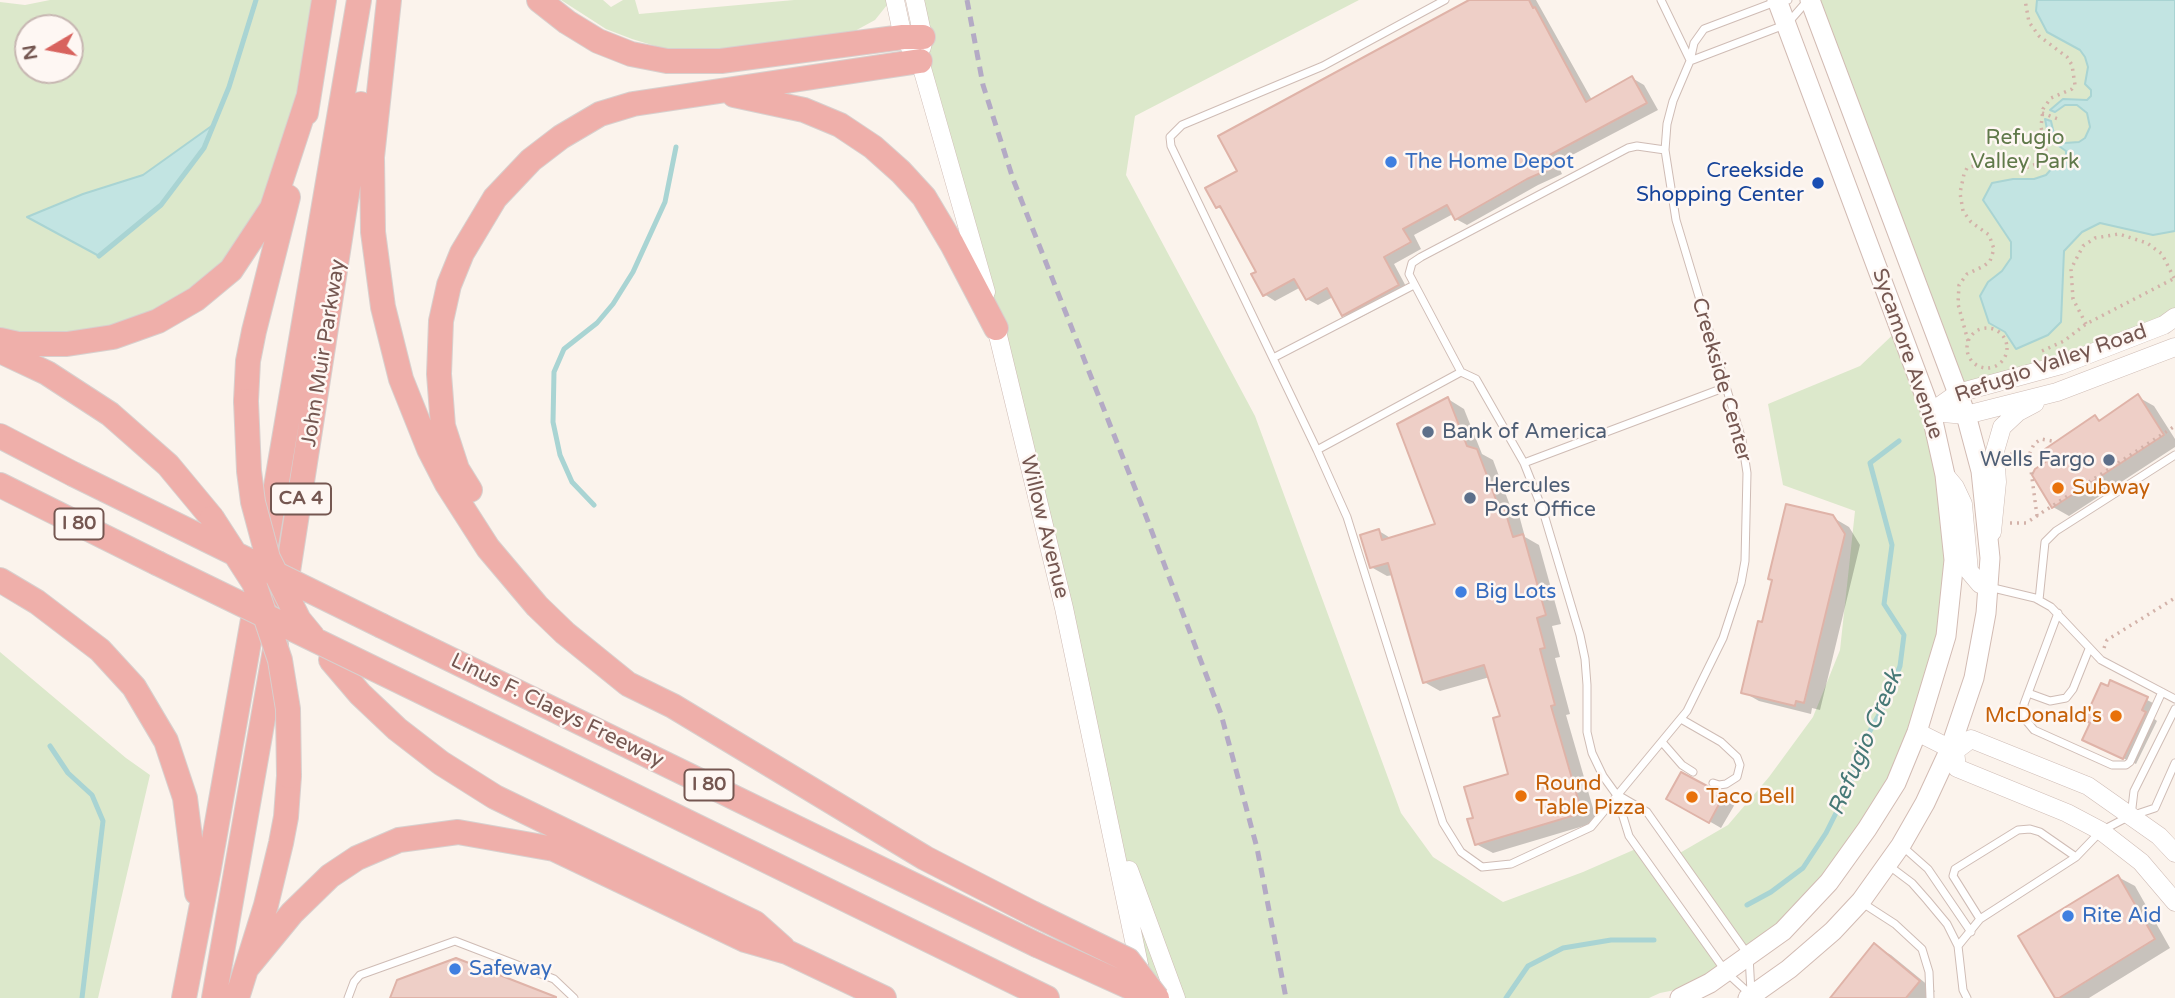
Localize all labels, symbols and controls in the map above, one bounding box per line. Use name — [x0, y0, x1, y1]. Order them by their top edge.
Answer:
north arrow — [14, 14, 84, 84]
text: N — [18, 43, 42, 62]
park label: Refugio Valley Park — [1970, 125, 2080, 175]
place label: The Home Depot — [1405, 149, 1574, 175]
marker: The Home Depot — [1383, 154, 1399, 170]
place label: Creekside Shopping Center — [1636, 158, 1804, 208]
marker: Creekside Shopping Center — [1810, 175, 1826, 191]
street label: John Muir Parkway — [297, 258, 351, 448]
street label: Sycamore Avenue — [1866, 265, 1948, 443]
street label: Creekside Center — [1686, 295, 1756, 465]
street label: Refugio Valley Road — [1952, 319, 2150, 409]
place label: Bank of America — [1442, 419, 1607, 445]
marker: Bank of America — [1420, 424, 1436, 440]
place label: Wells Fargo — [1980, 447, 2095, 473]
marker: Wells Fargo — [2101, 452, 2117, 468]
street label: Willow Avenue — [1014, 453, 1074, 601]
place label: Hercules Post Office — [1484, 473, 1596, 523]
place label: Subway — [2072, 475, 2150, 501]
marker: Subway — [2050, 480, 2066, 496]
road number: CA 4 — [271, 484, 331, 514]
marker: Hercules Post Office — [1462, 490, 1478, 506]
road number: I 80 — [55, 509, 104, 540]
place label: Big Lots — [1475, 579, 1556, 605]
marker: Big Lots — [1453, 584, 1469, 600]
street label: Linus F. Claeys Freeway — [446, 648, 668, 774]
water label: Refugio Creek — [1823, 666, 1909, 820]
place label: McDonald's — [1985, 703, 2102, 729]
marker: McDonald's — [2108, 708, 2124, 724]
road number: I 80 — [684, 770, 734, 800]
place label: Round Table Pizza — [1535, 771, 1646, 821]
place label: Taco Bell — [1706, 784, 1795, 810]
marker: Round Table Pizza — [1513, 788, 1529, 804]
marker: Taco Bell — [1684, 789, 1700, 805]
place label: Rite Aid — [2082, 903, 2161, 929]
marker: Rite Aid — [2060, 908, 2076, 924]
place label: Safeway — [469, 956, 552, 982]
marker: Safeway — [447, 961, 463, 977]

